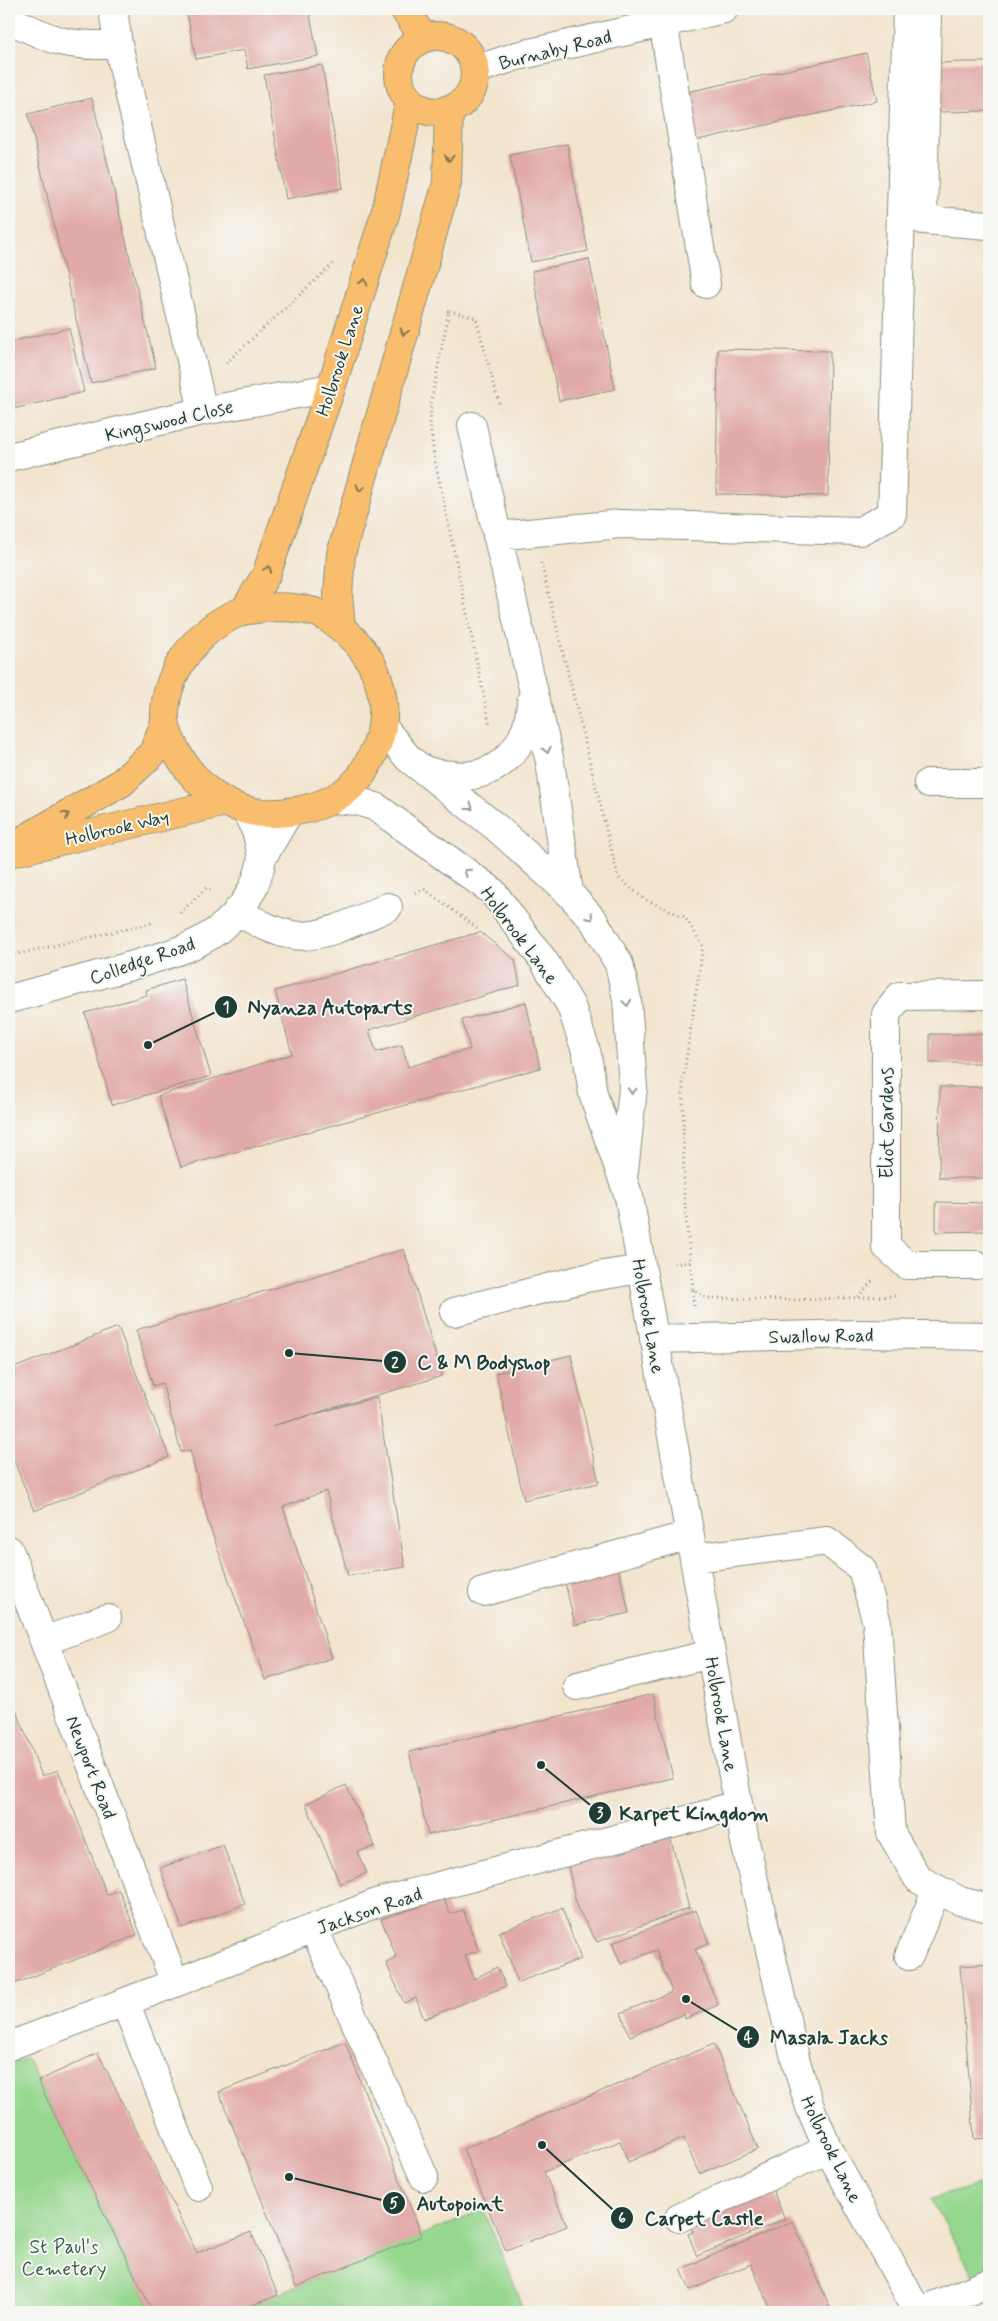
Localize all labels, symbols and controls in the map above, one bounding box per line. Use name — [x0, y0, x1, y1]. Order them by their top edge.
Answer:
street label: Burnaby Road — [496, 24, 614, 77]
one-way arrow — [443, 154, 454, 162]
one-way arrow — [358, 279, 368, 287]
street label: Holbrook Lane — [311, 301, 370, 420]
one-way arrow — [400, 327, 410, 336]
street label: Kingswood Close — [103, 395, 236, 450]
one-way arrow — [355, 484, 365, 492]
one-way arrow — [262, 565, 272, 574]
one-way arrow — [541, 745, 552, 754]
one-way arrow — [464, 801, 473, 809]
street label: Holbrook Way — [63, 804, 172, 853]
one-way arrow — [61, 811, 70, 821]
one-way arrow — [463, 869, 473, 878]
street label: Holbrook Lane — [474, 882, 564, 990]
one-way arrow — [584, 911, 593, 920]
street label: Colledge Road — [86, 932, 200, 994]
callout: Nyanza Autoparts — [214, 989, 420, 1024]
text: Nyanza Autoparts — [248, 995, 413, 1022]
text: 1 — [223, 998, 229, 1018]
one-way arrow — [621, 999, 632, 1007]
street label: Eliot Gardens — [875, 1067, 900, 1179]
one-way arrow — [627, 1087, 638, 1095]
street label: Holbrook Lane — [625, 1257, 670, 1376]
street label: Swallow Road — [768, 1323, 874, 1350]
callout: C & M Bodyshop — [382, 1345, 561, 1380]
text: C & M Bodyshop — [417, 1350, 551, 1377]
text: 2 — [391, 1354, 399, 1374]
street label: Holbrook Lane — [698, 1655, 743, 1774]
street label: Newport Road — [59, 1712, 122, 1823]
callout: Karpet Kingdom — [588, 1796, 775, 1831]
text: Karpet Kingdom — [619, 1801, 769, 1828]
text: 3 — [597, 1804, 604, 1824]
street label: Jackson Road — [314, 1882, 425, 1941]
callout: Masala Jacks — [735, 2019, 898, 2054]
text: Masala Jacks — [770, 2025, 888, 2052]
text: 4 — [744, 2028, 753, 2048]
street label: Holbrook Lane — [794, 2092, 867, 2207]
callout: Autopoint — [381, 2185, 513, 2220]
text: Autopoint — [416, 2191, 505, 2218]
text: 5 — [389, 2194, 399, 2214]
callout: Carpet Castle — [609, 2201, 774, 2236]
text: Carpet Castle — [644, 2206, 764, 2233]
text: 6 — [618, 2209, 626, 2229]
park label: St Paul's Cemetery — [22, 2235, 106, 2282]

